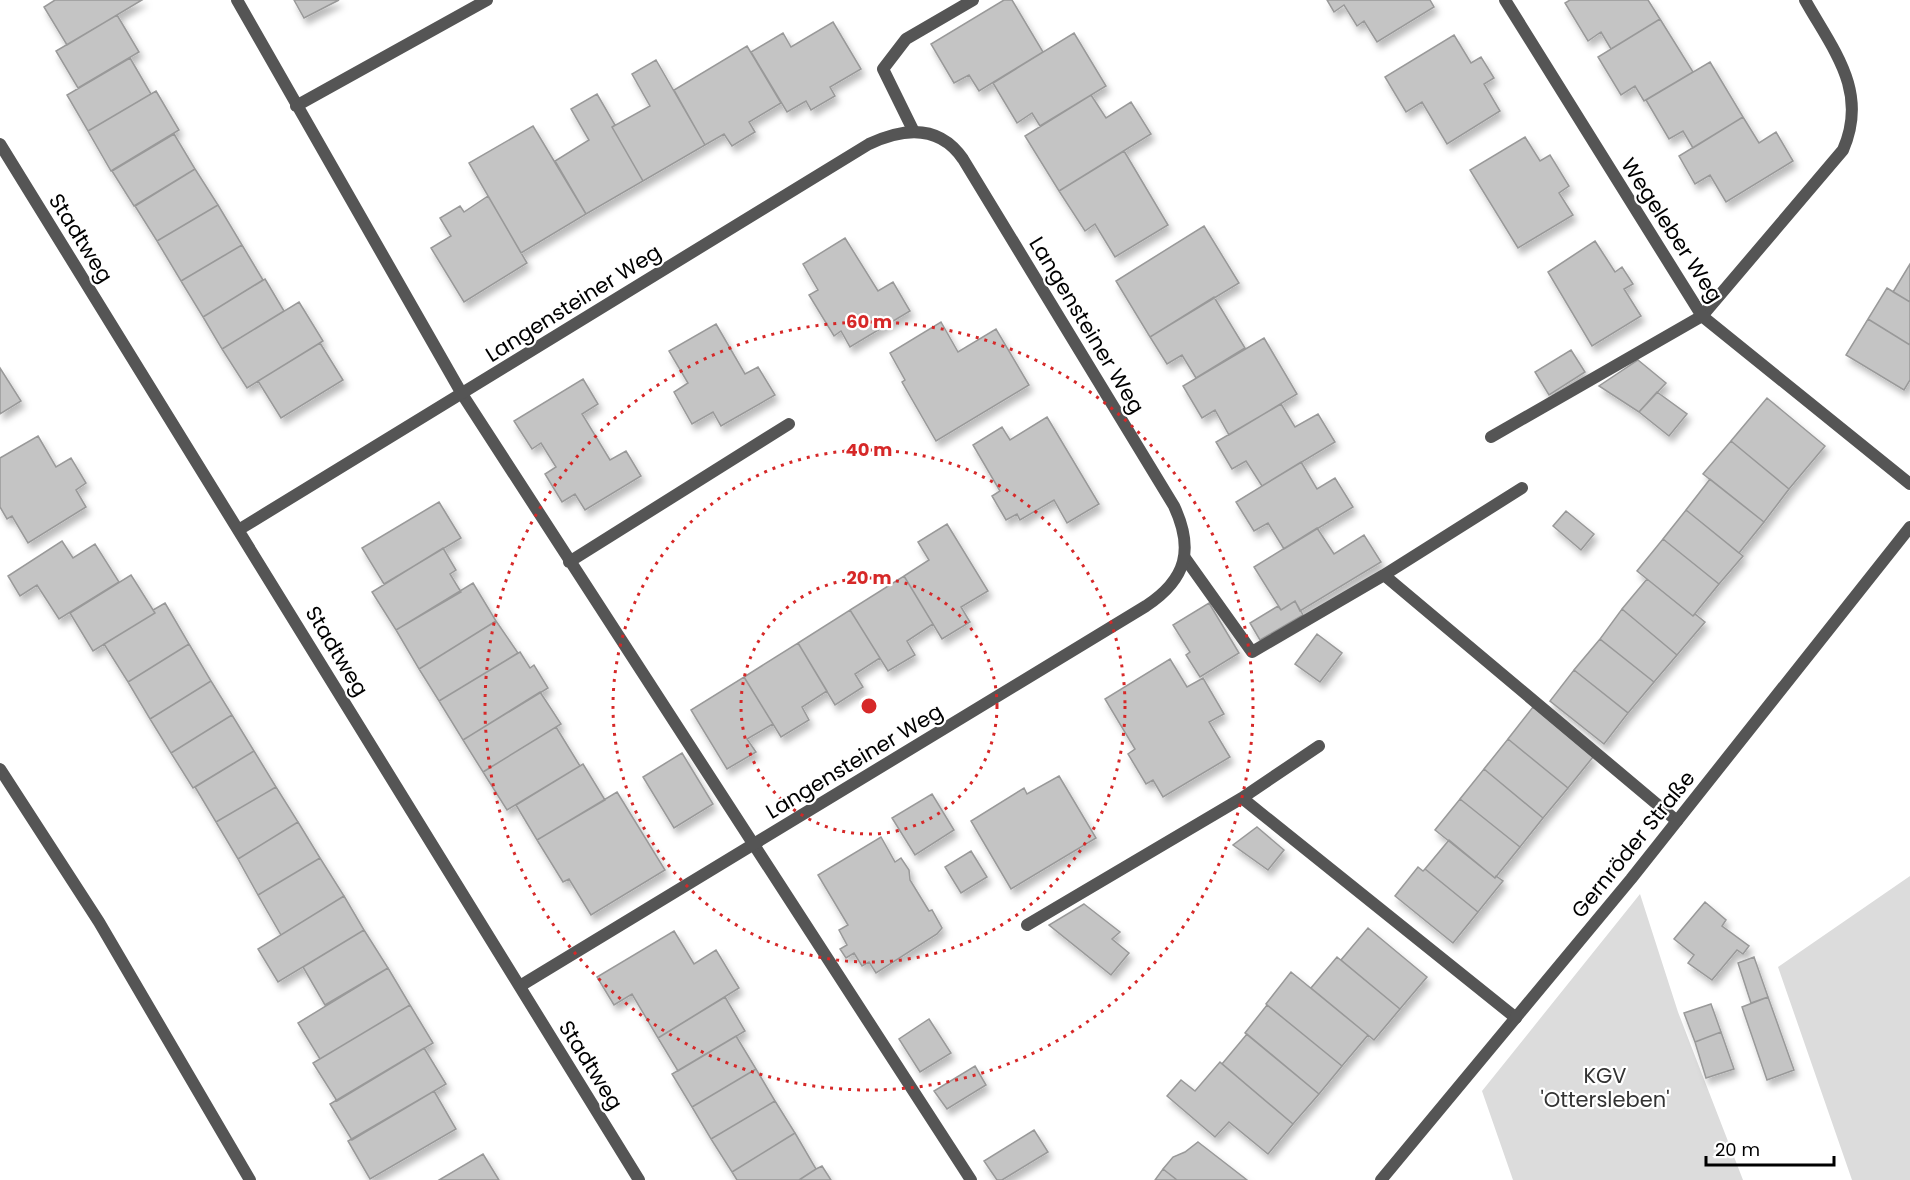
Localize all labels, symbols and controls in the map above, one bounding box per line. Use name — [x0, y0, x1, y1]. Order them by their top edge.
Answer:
street label: Wegeleber Weg — [1614, 152, 1730, 308]
street label: Stadtweg — [42, 188, 120, 288]
street label: Langensteiner Weg — [1023, 231, 1151, 419]
street label: Langensteiner Weg — [480, 237, 666, 369]
text: 60 m — [846, 309, 892, 334]
text: 40 m — [846, 437, 892, 462]
text: 20 m — [847, 565, 891, 590]
street label: Stadtweg — [299, 600, 375, 702]
centre of rings — [859, 696, 879, 716]
street label: Langensteiner Weg — [760, 697, 948, 825]
street label: Gernröder Straße — [1564, 764, 1702, 924]
street label: Stadtweg — [552, 1015, 630, 1115]
park label: KGV 'Ottersleben' — [1540, 1061, 1670, 1114]
scale bar — [1706, 1129, 1834, 1167]
text: 20 m — [1715, 1137, 1760, 1162]

